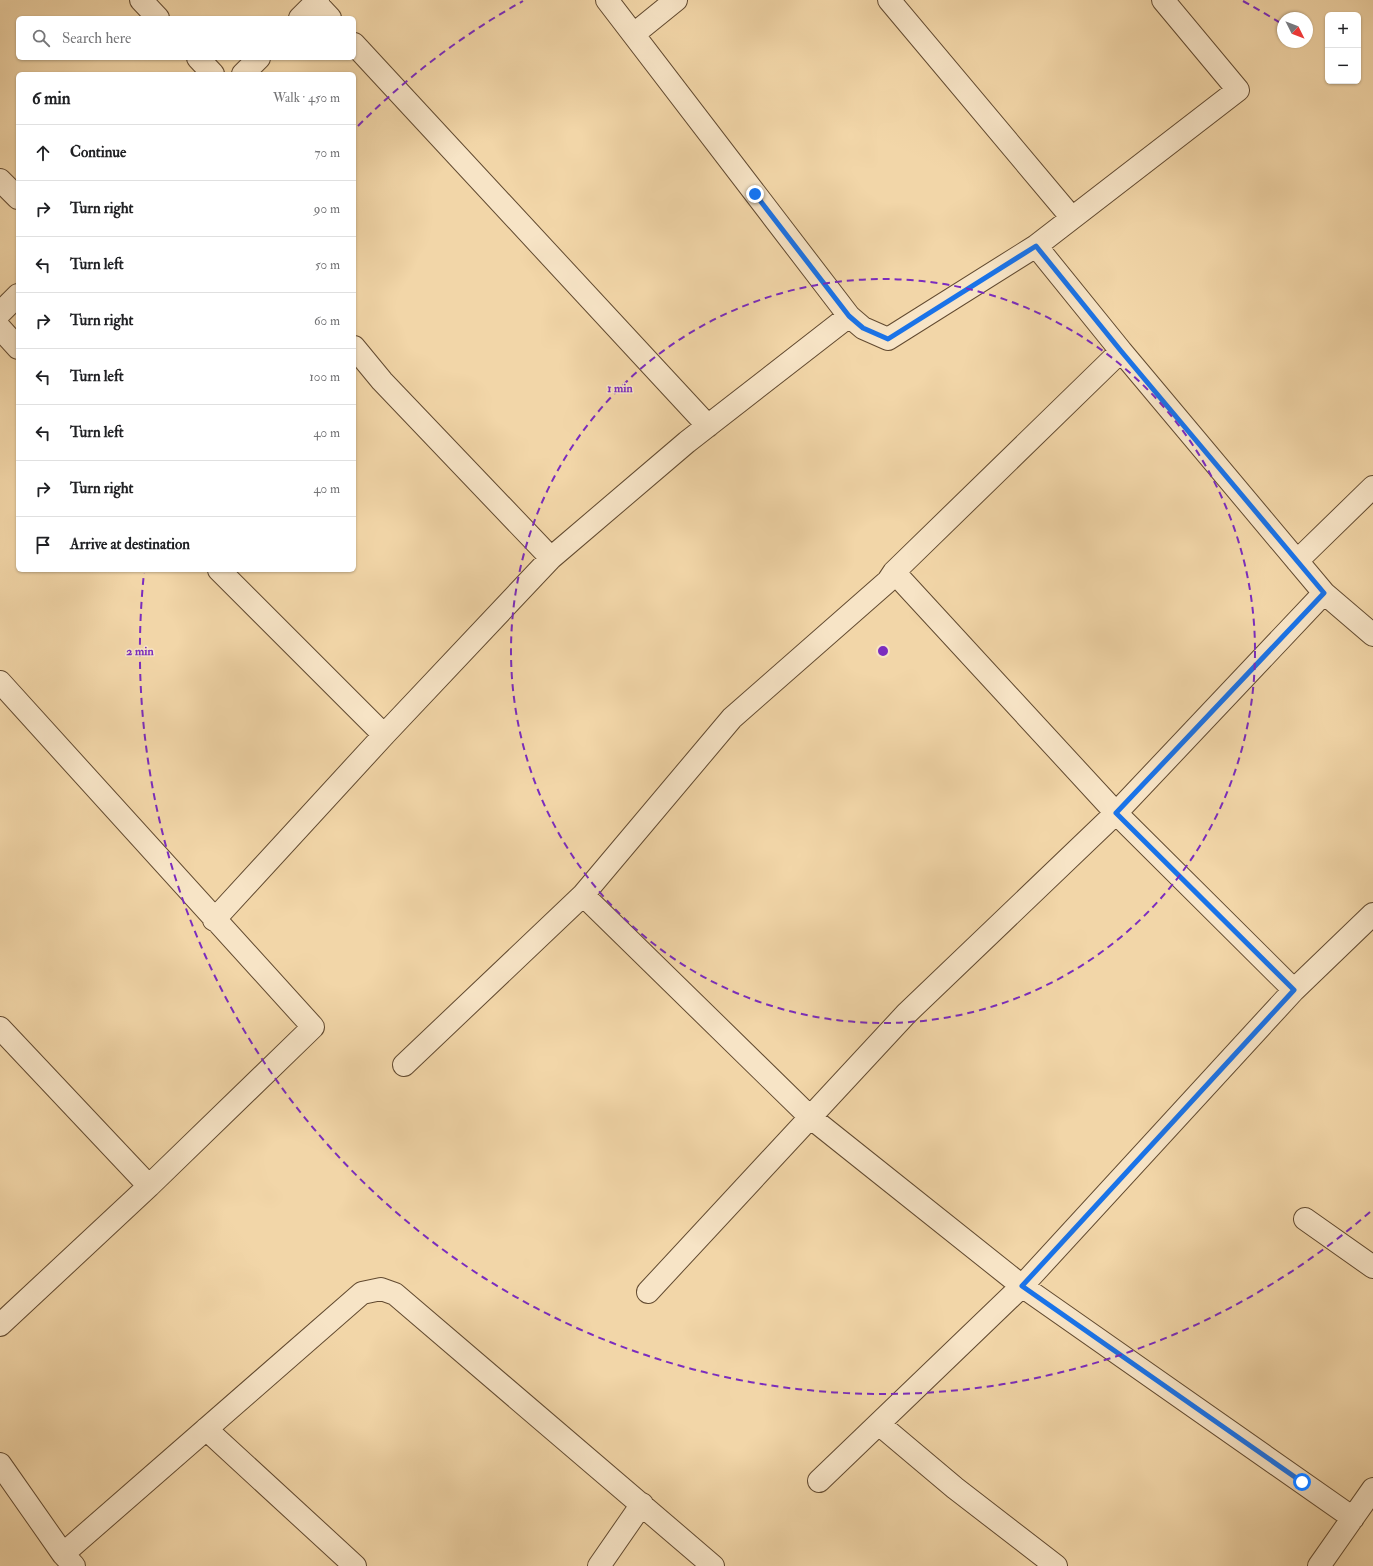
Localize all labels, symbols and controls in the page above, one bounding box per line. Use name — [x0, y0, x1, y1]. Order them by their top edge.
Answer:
north arrow — [1277, 12, 1313, 48]
map controls — [1325, 12, 1361, 84]
button: + — [1325, 12, 1361, 48]
search box — [16, 16, 356, 60]
icon: search — [30, 27, 52, 49]
text: Search here — [62, 29, 131, 48]
button: − — [1325, 48, 1361, 84]
text: 6 min — [32, 88, 71, 109]
text: Walk · 450 m — [273, 90, 340, 106]
icon: ahead — [32, 142, 54, 164]
text: Continue — [70, 143, 126, 162]
text: 70 m — [315, 145, 340, 161]
route end — [746, 185, 764, 203]
icon: right — [32, 198, 54, 220]
text: Turn right — [70, 199, 133, 218]
text: 90 m — [314, 201, 340, 217]
icon: left — [32, 254, 54, 276]
text: Turn left — [70, 255, 124, 274]
text: 50 m — [315, 257, 340, 273]
icon: right — [32, 310, 54, 332]
text: Turn right — [70, 311, 133, 330]
text: 60 m — [314, 313, 340, 329]
icon: left — [32, 366, 54, 388]
text: Turn left — [70, 367, 124, 386]
text: 100 m — [309, 369, 340, 385]
text: 1 min — [607, 381, 634, 396]
icon: left — [32, 422, 54, 444]
text: Turn left — [70, 423, 124, 442]
text: 40 m — [314, 425, 340, 441]
icon: right — [32, 478, 54, 500]
text: Turn right — [70, 479, 133, 498]
text: 40 m — [314, 481, 340, 497]
icon: arrive — [32, 534, 54, 556]
text: Arrive at destination — [70, 535, 190, 554]
text: 2 min — [126, 644, 154, 659]
centre of rings — [876, 644, 890, 658]
route start — [1293, 1473, 1311, 1491]

